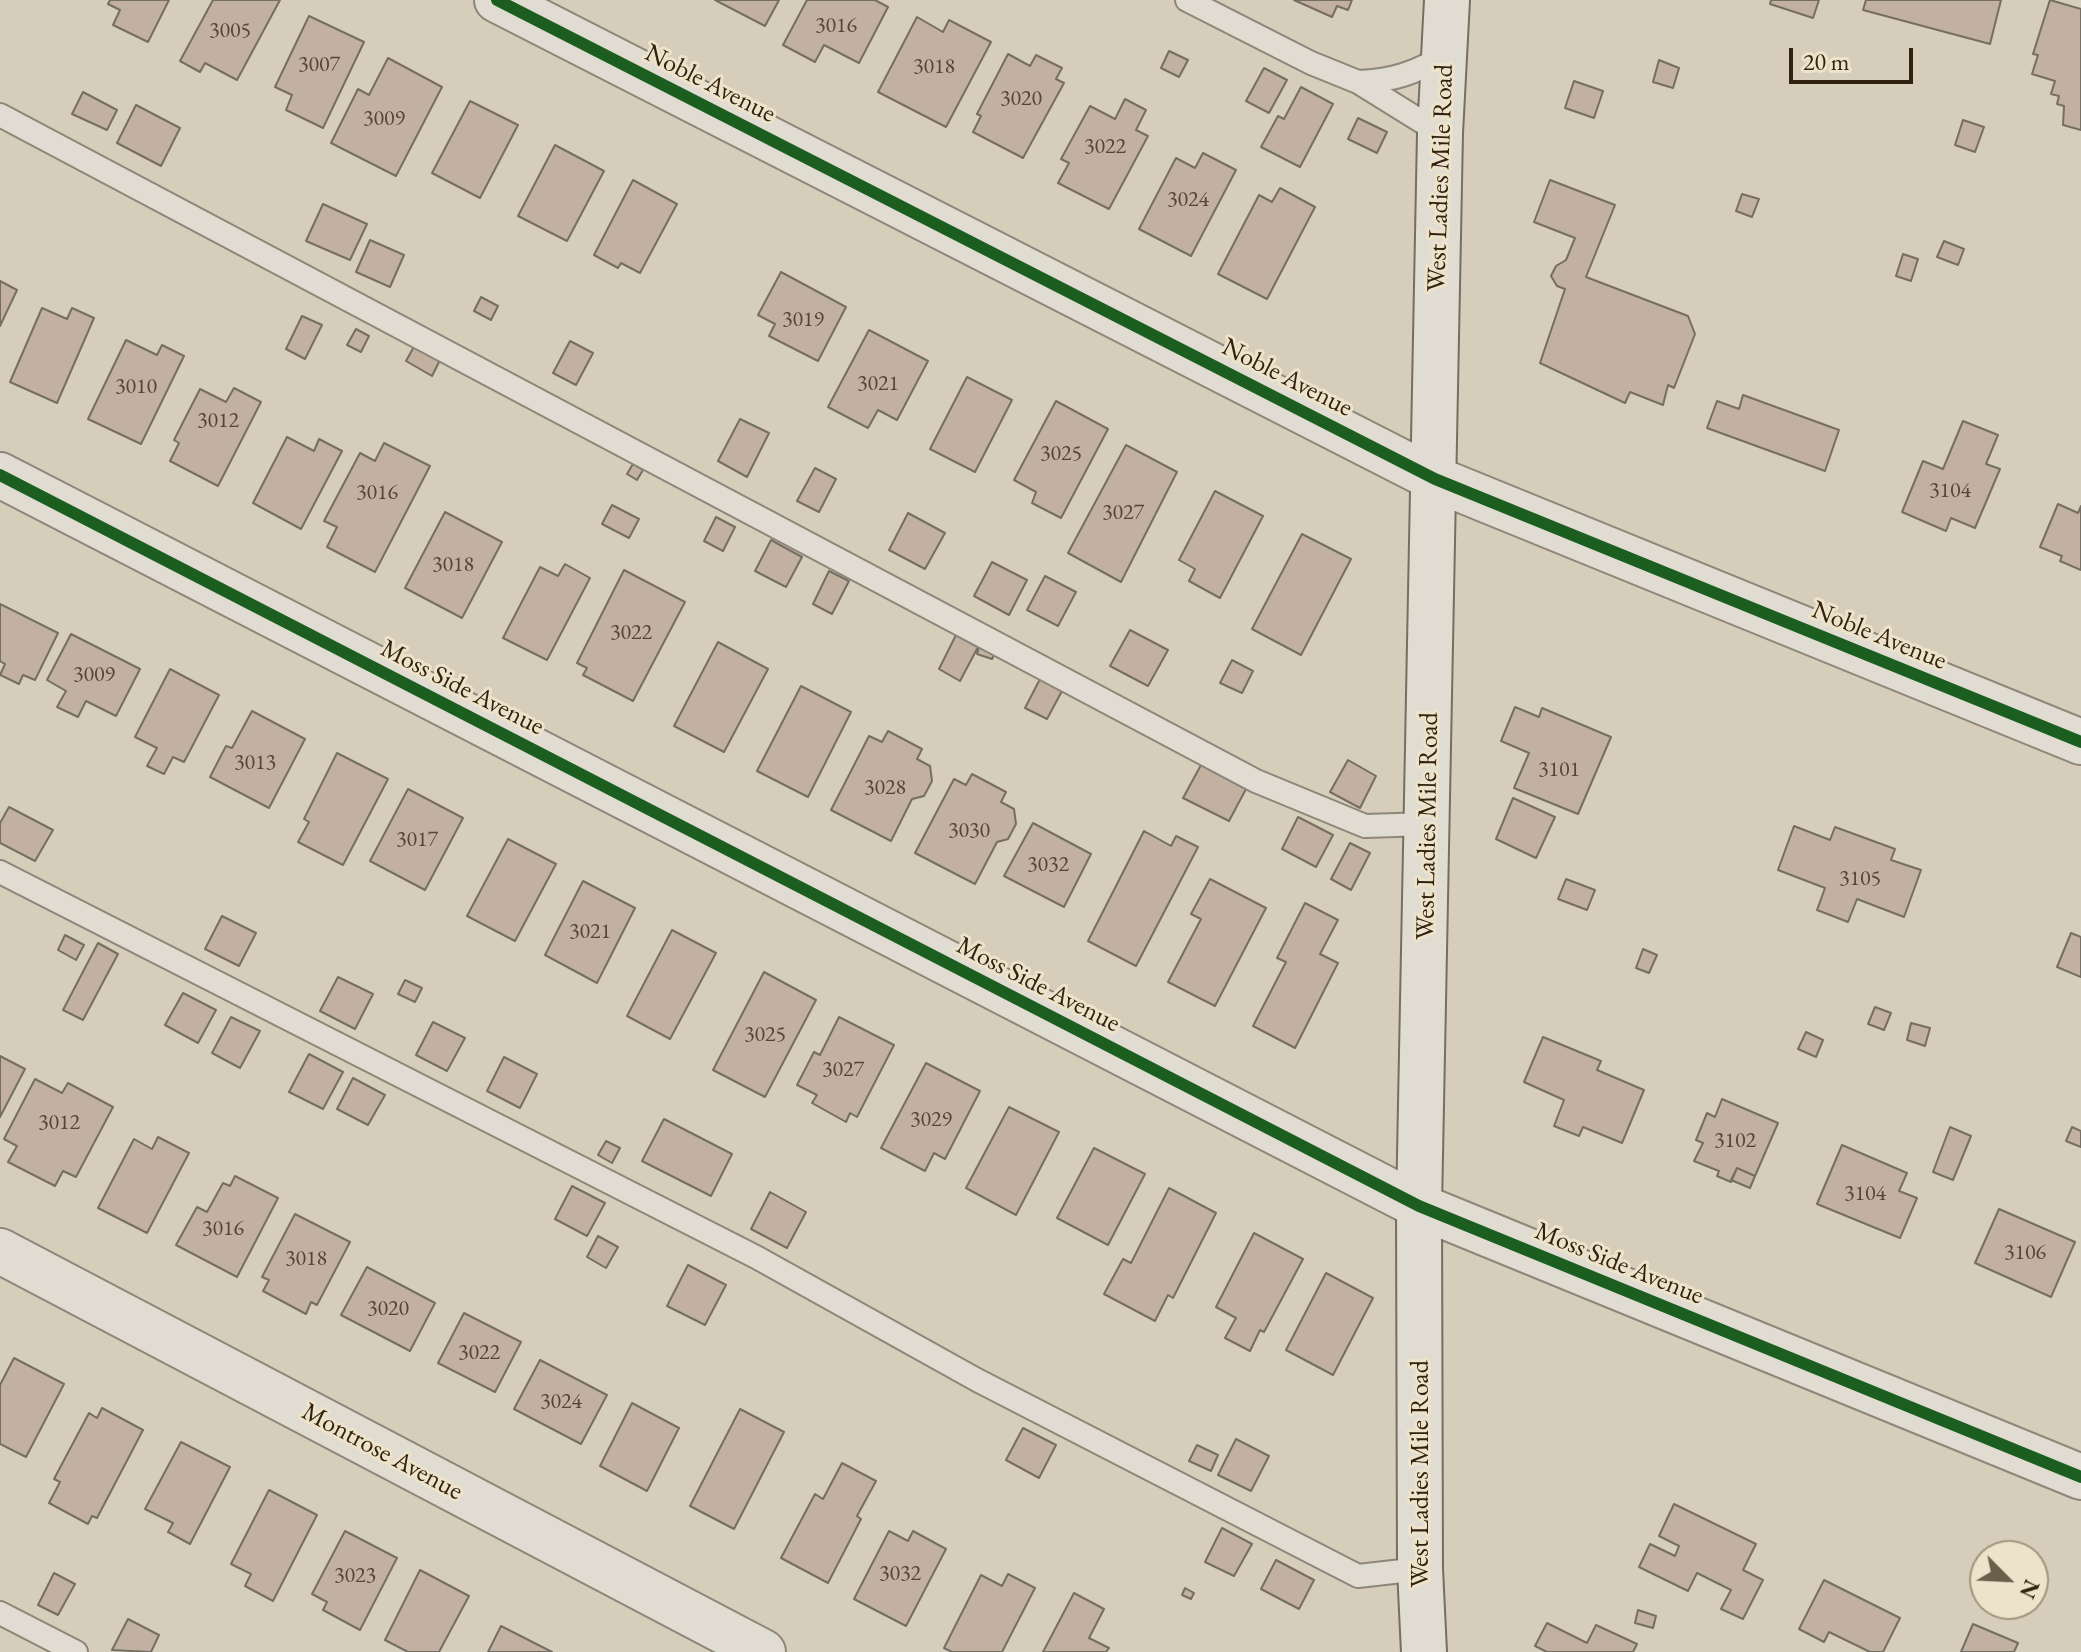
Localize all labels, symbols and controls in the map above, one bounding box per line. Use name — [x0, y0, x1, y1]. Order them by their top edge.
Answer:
house number: 3016 — [815, 13, 857, 39]
house number: 3005 — [209, 18, 251, 44]
scale bar — [1793, 32, 1917, 82]
street label: Noble Avenue — [639, 38, 781, 130]
text: 20 m — [1803, 46, 1850, 77]
house number: 3007 — [298, 52, 340, 78]
house number: 3018 — [913, 54, 955, 80]
street label: West Ladies Mile Road — [1421, 64, 1461, 292]
house number: 3020 — [1000, 86, 1042, 112]
house number: 3009 — [363, 106, 405, 132]
house number: 3022 — [1084, 134, 1126, 160]
house number: 3024 — [1167, 187, 1209, 213]
house number: 3019 — [782, 307, 824, 333]
street label: Noble Avenue — [1216, 332, 1358, 424]
house number: 3021 — [857, 371, 899, 397]
house number: 3010 — [115, 374, 157, 400]
house number: 3012 — [197, 408, 239, 434]
house number: 3025 — [1040, 441, 1082, 467]
house number: 3104 — [1929, 478, 1971, 504]
house number: 3016 — [356, 480, 398, 506]
house number: 3027 — [1102, 500, 1144, 526]
house number: 3018 — [432, 552, 474, 578]
street label: Noble Avenue — [1807, 595, 1951, 677]
house number: 3022 — [610, 620, 652, 646]
street label: Moss Side Avenue — [375, 633, 549, 743]
house number: 3009 — [73, 662, 115, 688]
street label: West Ladies Mile Road — [1410, 712, 1446, 940]
house number: 3013 — [234, 750, 276, 776]
house number: 3101 — [1538, 757, 1580, 783]
house number: 3028 — [864, 775, 906, 801]
house number: 3030 — [948, 818, 990, 844]
house number: 3017 — [396, 827, 438, 853]
house number: 3032 — [1027, 852, 1069, 878]
house number: 3105 — [1839, 866, 1881, 892]
house number: 3021 — [569, 919, 611, 945]
street label: Moss Side Avenue — [951, 930, 1125, 1040]
house number: 3025 — [744, 1022, 786, 1048]
house number: 3027 — [822, 1057, 864, 1083]
house number: 3029 — [910, 1107, 952, 1133]
house number: 3012 — [38, 1110, 80, 1136]
house number: 3102 — [1714, 1128, 1756, 1154]
house number: 3104 — [1844, 1181, 1886, 1207]
house number: 3016 — [202, 1216, 244, 1242]
street label: Moss Side Avenue — [1530, 1216, 1708, 1312]
house number: 3106 — [2004, 1240, 2046, 1266]
house number: 3018 — [285, 1246, 327, 1272]
house number: 3020 — [367, 1296, 409, 1322]
house number: 3022 — [458, 1340, 500, 1366]
street label: West Ladies Mile Road — [1405, 1360, 1437, 1588]
house number: 3024 — [540, 1389, 582, 1415]
street label: Montrose Avenue — [296, 1397, 468, 1507]
north arrow — [1969, 1540, 2049, 1620]
house number: 3032 — [879, 1561, 921, 1587]
house number: 3023 — [334, 1563, 376, 1589]
text: N — [2013, 1575, 2046, 1603]

